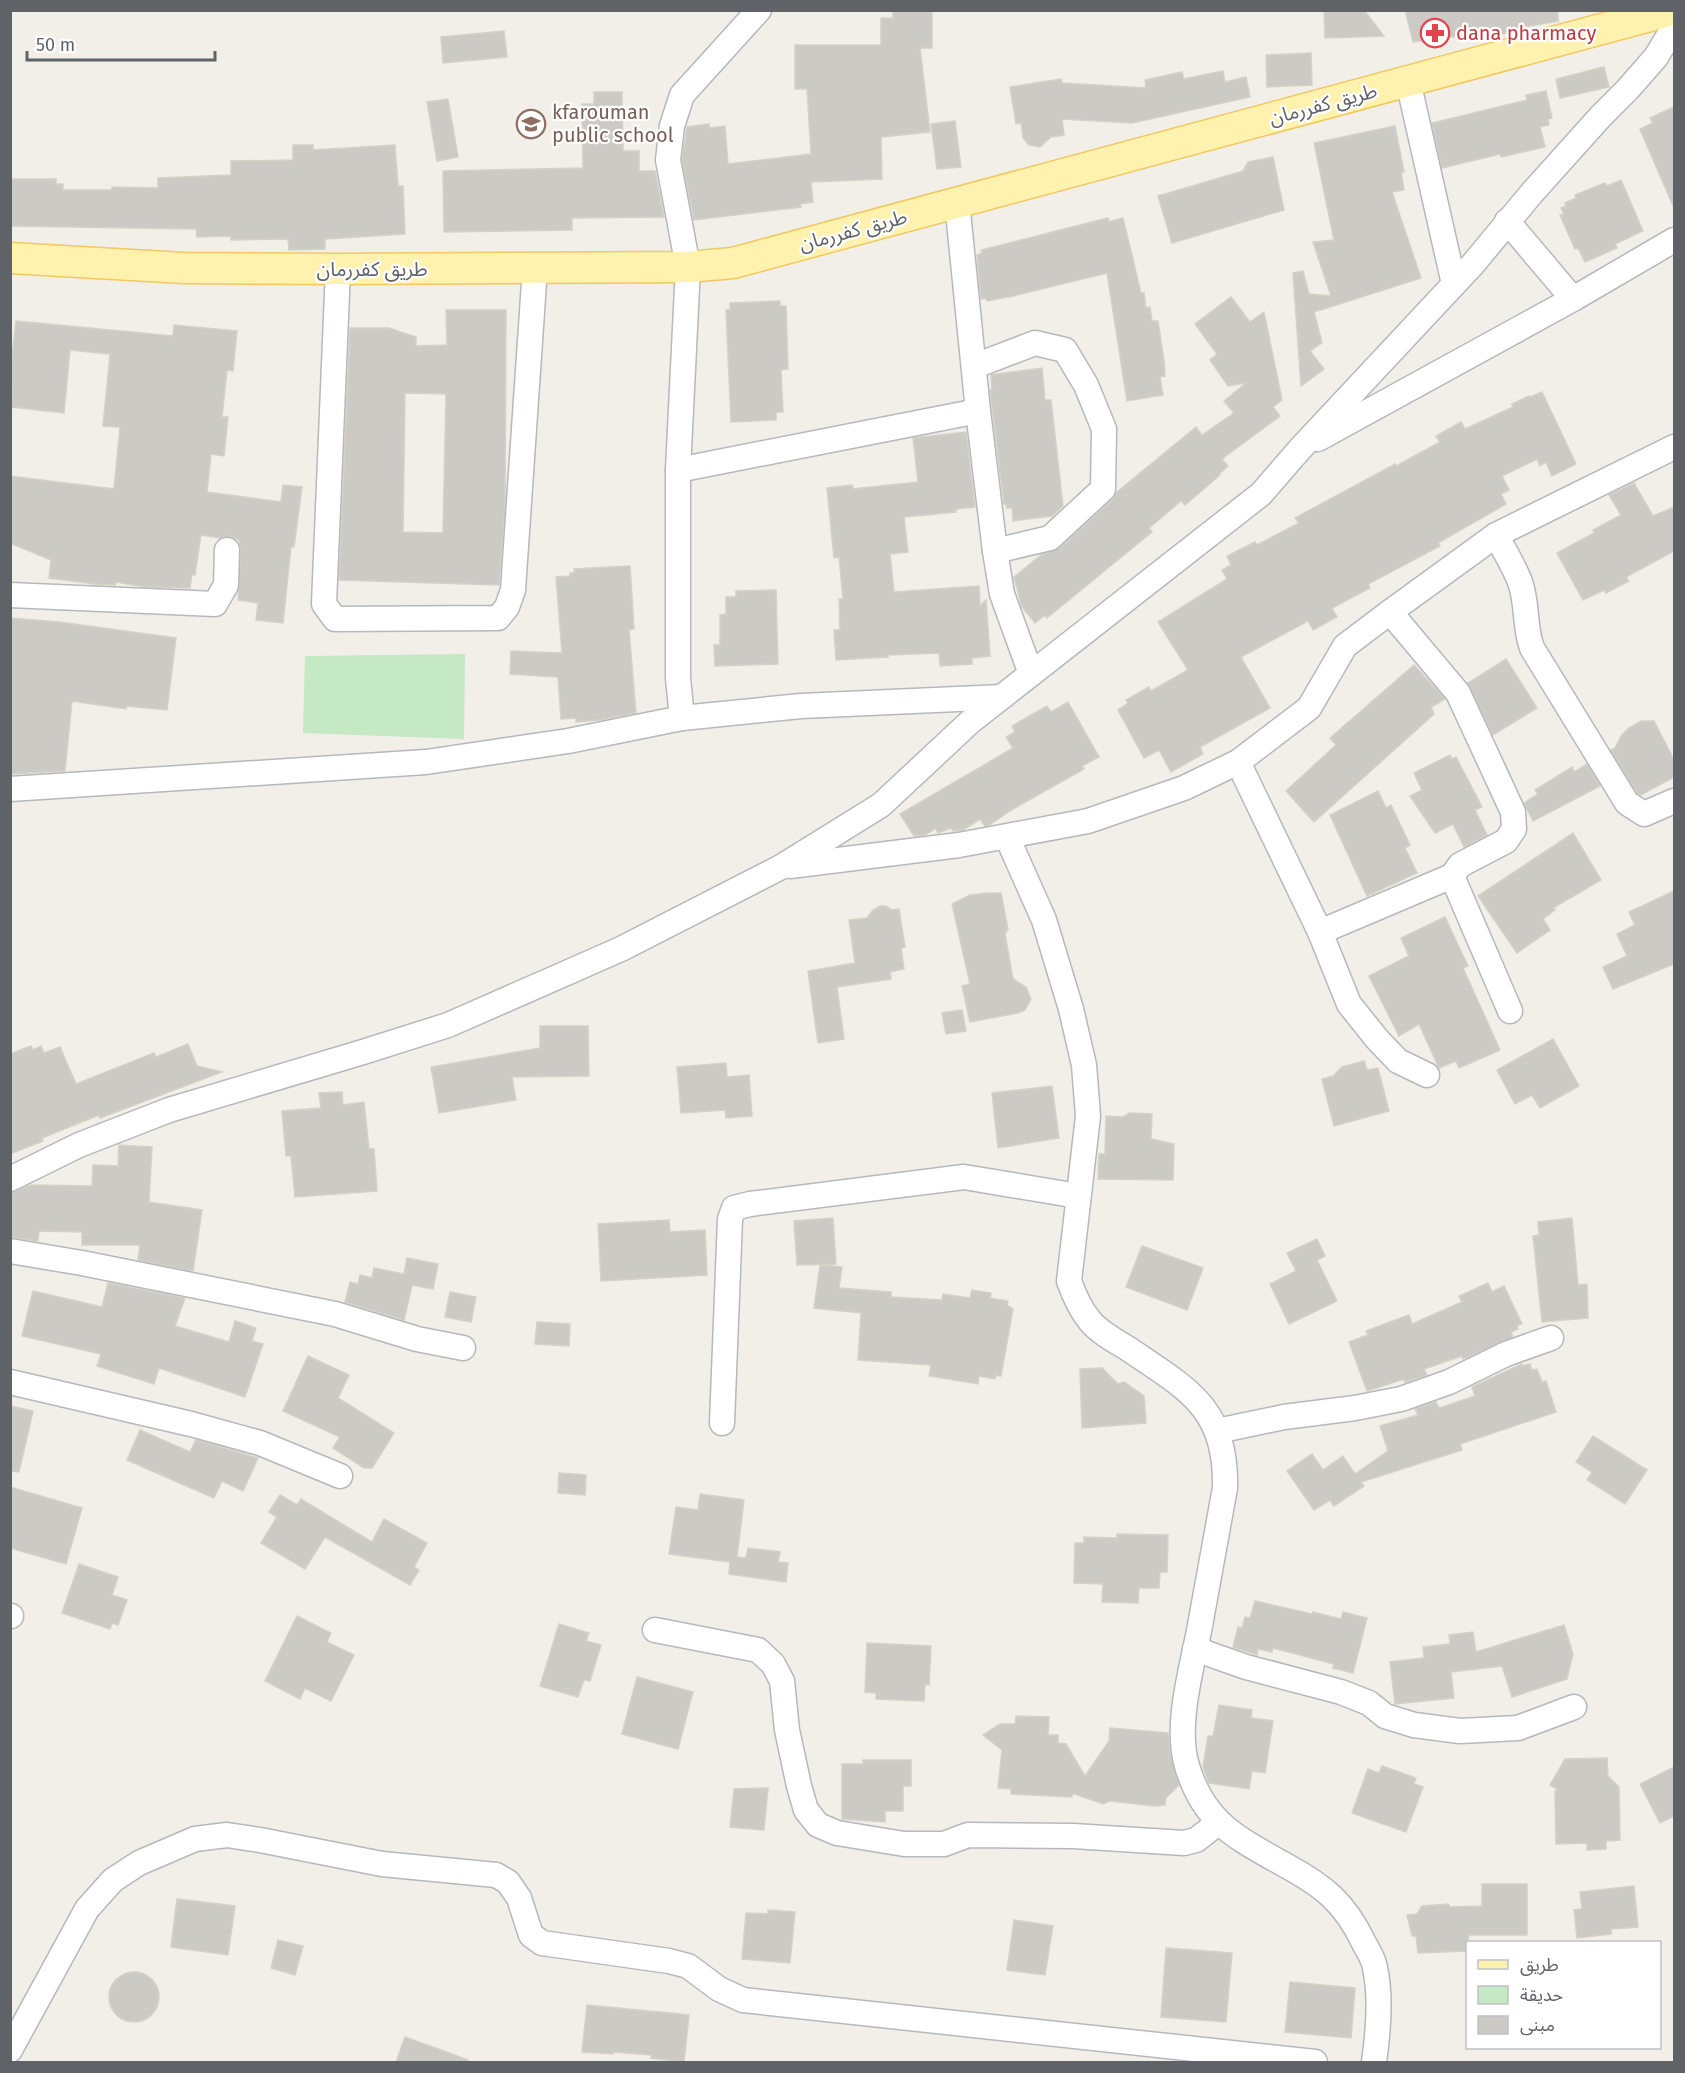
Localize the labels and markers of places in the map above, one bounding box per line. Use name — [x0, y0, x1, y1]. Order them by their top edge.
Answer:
pharmacy icon: dana pharmacy — [1419, 17, 1451, 49]
place label: dana pharmacy — [1456, 21, 1597, 45]
place label: kfarouman public school — [552, 100, 674, 147]
school or university icon: kfarouman public school — [515, 108, 547, 140]

